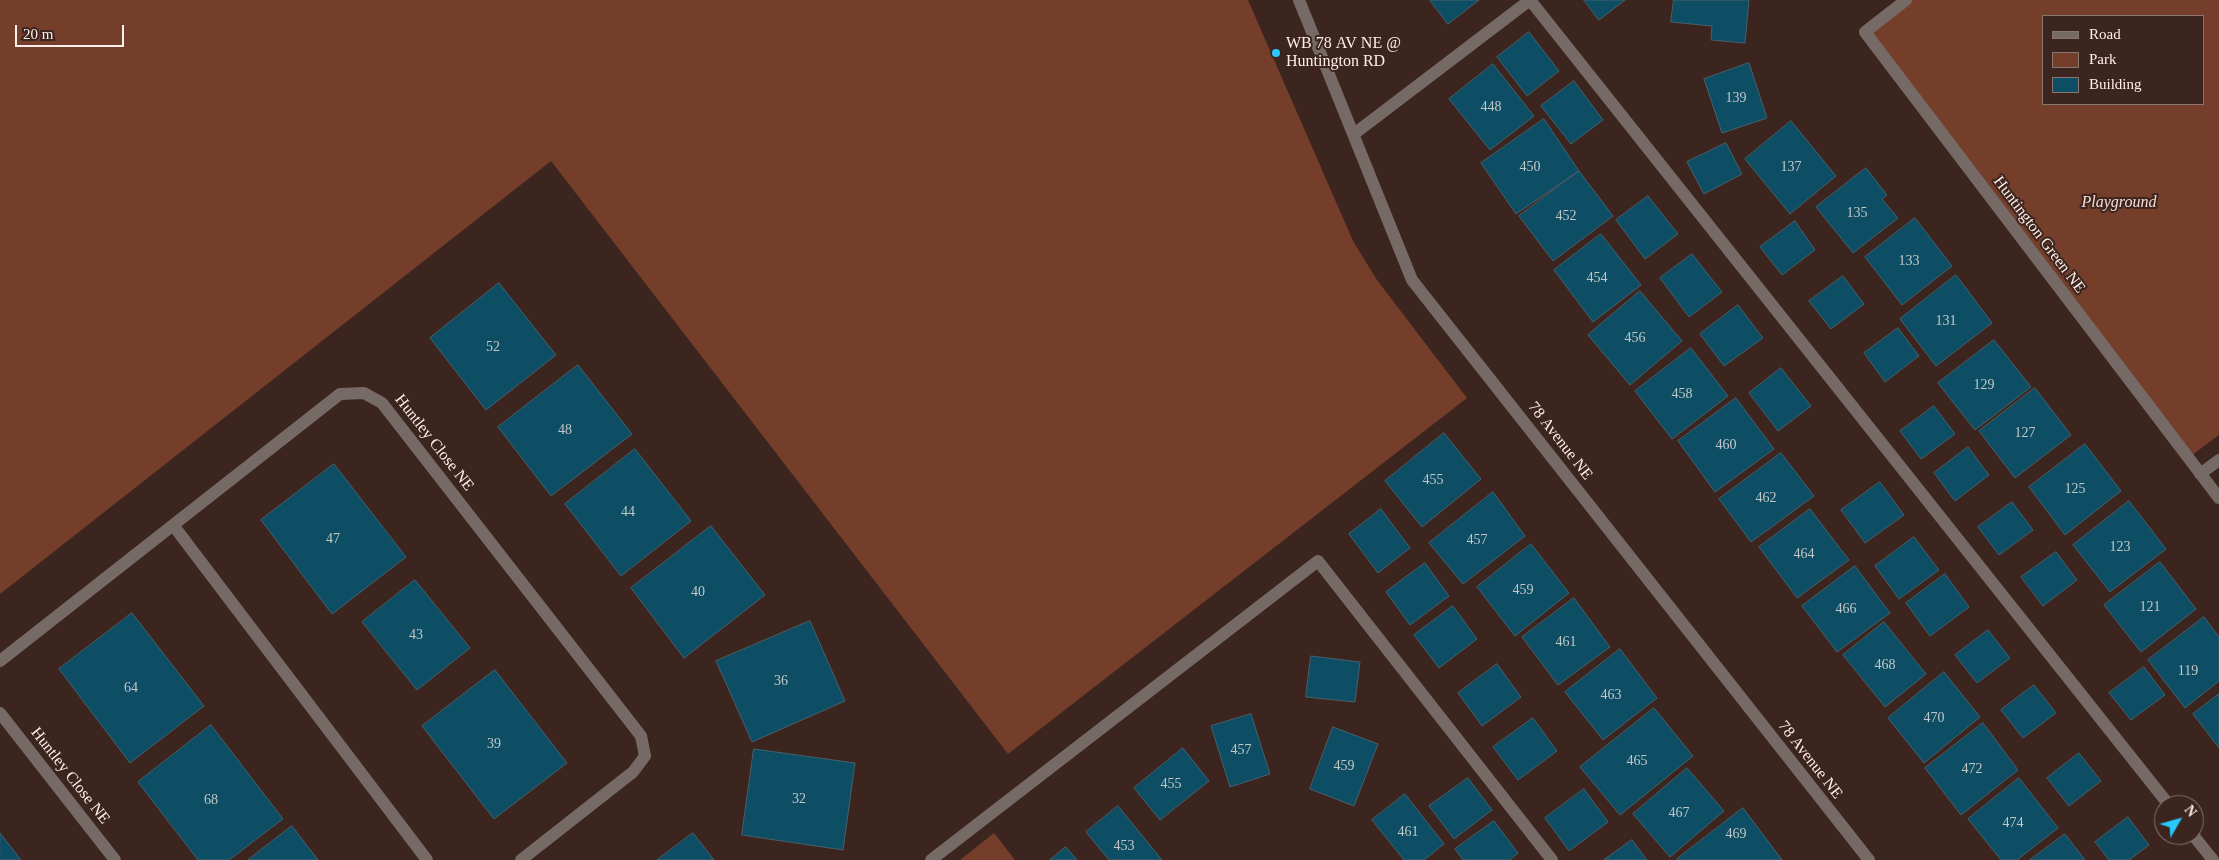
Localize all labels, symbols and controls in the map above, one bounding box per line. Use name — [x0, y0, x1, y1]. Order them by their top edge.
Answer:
scale bar — [18, 15, 126, 47]
legend — [2042, 15, 2204, 105]
text: 20 m — [23, 26, 53, 42]
text: Road — [2089, 26, 2121, 42]
place label: WB 78 AV NE @ Huntington RD — [1286, 34, 1401, 72]
marker: WB 78 AV NE @ Huntington RD — [1270, 47, 1282, 59]
text: Park — [2089, 51, 2117, 67]
text: Building — [2089, 76, 2142, 92]
house number: 139 — [1725, 90, 1746, 106]
house number: 448 — [1480, 99, 1502, 115]
house number: 450 — [1520, 159, 1540, 175]
house number: 137 — [1780, 159, 1802, 175]
street label: Huntington Green NE — [1989, 173, 2089, 297]
park label: Playground — [2082, 193, 2156, 213]
house number: 135 — [1846, 205, 1868, 221]
house number: 452 — [1555, 208, 1576, 224]
house number: 133 — [1898, 253, 1920, 269]
house number: 454 — [1586, 270, 1608, 286]
house number: 131 — [1935, 313, 1956, 329]
house number: 456 — [1624, 330, 1646, 346]
house number: 52 — [486, 339, 500, 355]
house number: 129 — [1974, 377, 1995, 393]
house number: 458 — [1671, 386, 1692, 402]
street label: Huntley Close NE — [390, 391, 478, 495]
street label: 78 Avenue NE — [1524, 398, 1596, 484]
house number: 48 — [558, 422, 572, 438]
house number: 127 — [2014, 425, 2036, 441]
house number: 460 — [1715, 437, 1736, 453]
house number: 455 — [1422, 472, 1444, 488]
house number: 125 — [2064, 481, 2086, 497]
house number: 462 — [1755, 490, 1776, 506]
house number: 44 — [621, 504, 635, 520]
house number: 47 — [326, 531, 340, 547]
house number: 457 — [1466, 532, 1488, 548]
house number: 123 — [2110, 539, 2130, 555]
house number: 464 — [1794, 546, 1815, 562]
house number: 459 — [1512, 582, 1534, 598]
house number: 40 — [691, 584, 705, 600]
house number: 121 — [2140, 599, 2160, 615]
house number: 466 — [1835, 601, 1856, 617]
house number: 43 — [409, 627, 423, 643]
house number: 461 — [1555, 634, 1576, 650]
house number: 468 — [1874, 657, 1896, 673]
house number: 119 — [2178, 663, 2198, 679]
house number: 36 — [774, 673, 788, 689]
house number: 64 — [124, 680, 138, 696]
house number: 463 — [1600, 687, 1622, 703]
house number: 470 — [1924, 710, 1945, 726]
street label: 78 Avenue NE — [1774, 717, 1846, 803]
street label: Huntley Close NE — [26, 724, 114, 828]
house number: 39 — [487, 736, 501, 752]
house number: 457 — [1230, 742, 1252, 758]
house number: 465 — [1626, 753, 1648, 769]
house number: 459 — [1334, 758, 1355, 774]
house number: 472 — [1961, 761, 1982, 777]
house number: 455 — [1160, 776, 1182, 792]
house number: 32 — [792, 791, 806, 807]
house number: 68 — [204, 792, 218, 808]
north arrow — [2154, 795, 2204, 845]
text: N — [2181, 802, 2199, 820]
house number: 467 — [1668, 805, 1690, 821]
house number: 474 — [2002, 815, 2024, 831]
house number: 461 — [1398, 824, 1419, 840]
house number: 469 — [1725, 826, 1746, 842]
house number: 453 — [1114, 838, 1134, 854]

